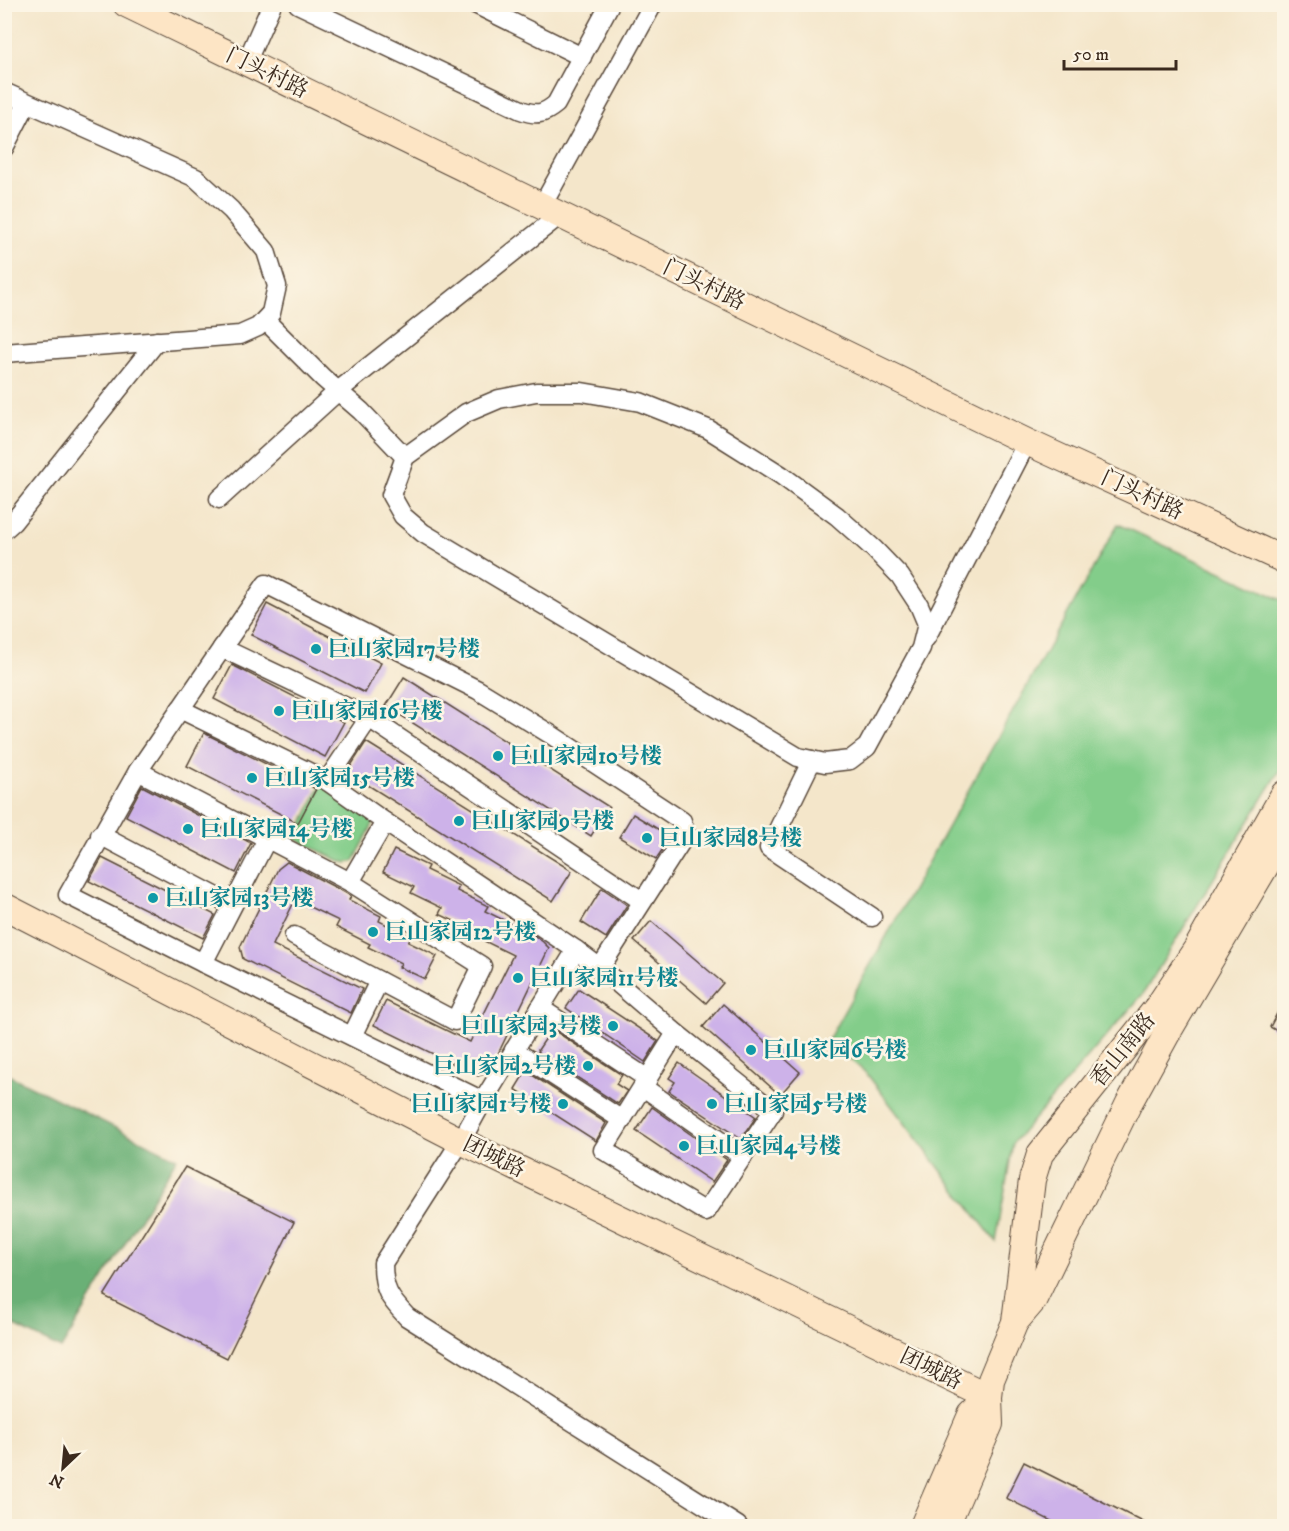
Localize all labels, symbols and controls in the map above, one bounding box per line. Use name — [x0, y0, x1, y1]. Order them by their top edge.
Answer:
scale bar — [1064, 33, 1176, 71]
street label: 门头村路 — [222, 42, 312, 104]
text: 50 m — [1073, 44, 1109, 66]
street label: 门头村路 — [659, 254, 749, 316]
street label: 门头村路 — [1096, 464, 1188, 526]
place label: 巨山家园17号楼 — [328, 636, 480, 663]
marker: 巨山家园17号楼 — [309, 642, 323, 656]
place label: 巨山家园16号楼 — [291, 698, 442, 725]
marker: 巨山家园16号楼 — [272, 704, 286, 718]
place label: 巨山家园10号楼 — [510, 743, 662, 770]
marker: 巨山家园10号楼 — [491, 749, 505, 763]
place label: 巨山家园15号楼 — [264, 765, 415, 792]
marker: 巨山家园15号楼 — [245, 771, 259, 785]
place label: 巨山家园9号楼 — [471, 808, 614, 835]
marker: 巨山家园9号楼 — [452, 814, 466, 828]
place label: 巨山家园14号楼 — [200, 816, 353, 843]
marker: 巨山家园14号楼 — [181, 822, 195, 836]
place label: 巨山家园8号楼 — [659, 825, 802, 852]
marker: 巨山家园8号楼 — [640, 831, 654, 845]
place label: 巨山家园13号楼 — [165, 885, 313, 912]
marker: 巨山家园13号楼 — [146, 891, 160, 905]
place label: 巨山家园12号楼 — [385, 919, 536, 946]
marker: 巨山家园12号楼 — [366, 925, 380, 939]
place label: 巨山家园11号楼 — [530, 965, 678, 992]
marker: 巨山家园11号楼 — [511, 971, 525, 985]
street label: 香山南路 — [1085, 1007, 1161, 1093]
place label: 巨山家园3号楼 — [461, 1013, 601, 1040]
marker: 巨山家园3号楼 — [606, 1019, 620, 1033]
place label: 巨山家园6号楼 — [763, 1037, 906, 1064]
marker: 巨山家园6号楼 — [744, 1043, 758, 1057]
place label: 巨山家园2号楼 — [433, 1053, 576, 1080]
marker: 巨山家园2号楼 — [581, 1059, 595, 1073]
place label: 巨山家园1号楼 — [411, 1091, 551, 1118]
place label: 巨山家园5号楼 — [724, 1091, 867, 1118]
marker: 巨山家园1号楼 — [556, 1097, 570, 1111]
marker: 巨山家园5号楼 — [705, 1097, 719, 1111]
street label: 团城路 — [458, 1130, 530, 1184]
place label: 巨山家园4号楼 — [696, 1133, 841, 1160]
marker: 巨山家园4号楼 — [677, 1139, 691, 1153]
street label: 团城路 — [895, 1342, 967, 1396]
north arrow — [33, 1438, 93, 1498]
text: N — [47, 1469, 67, 1492]

